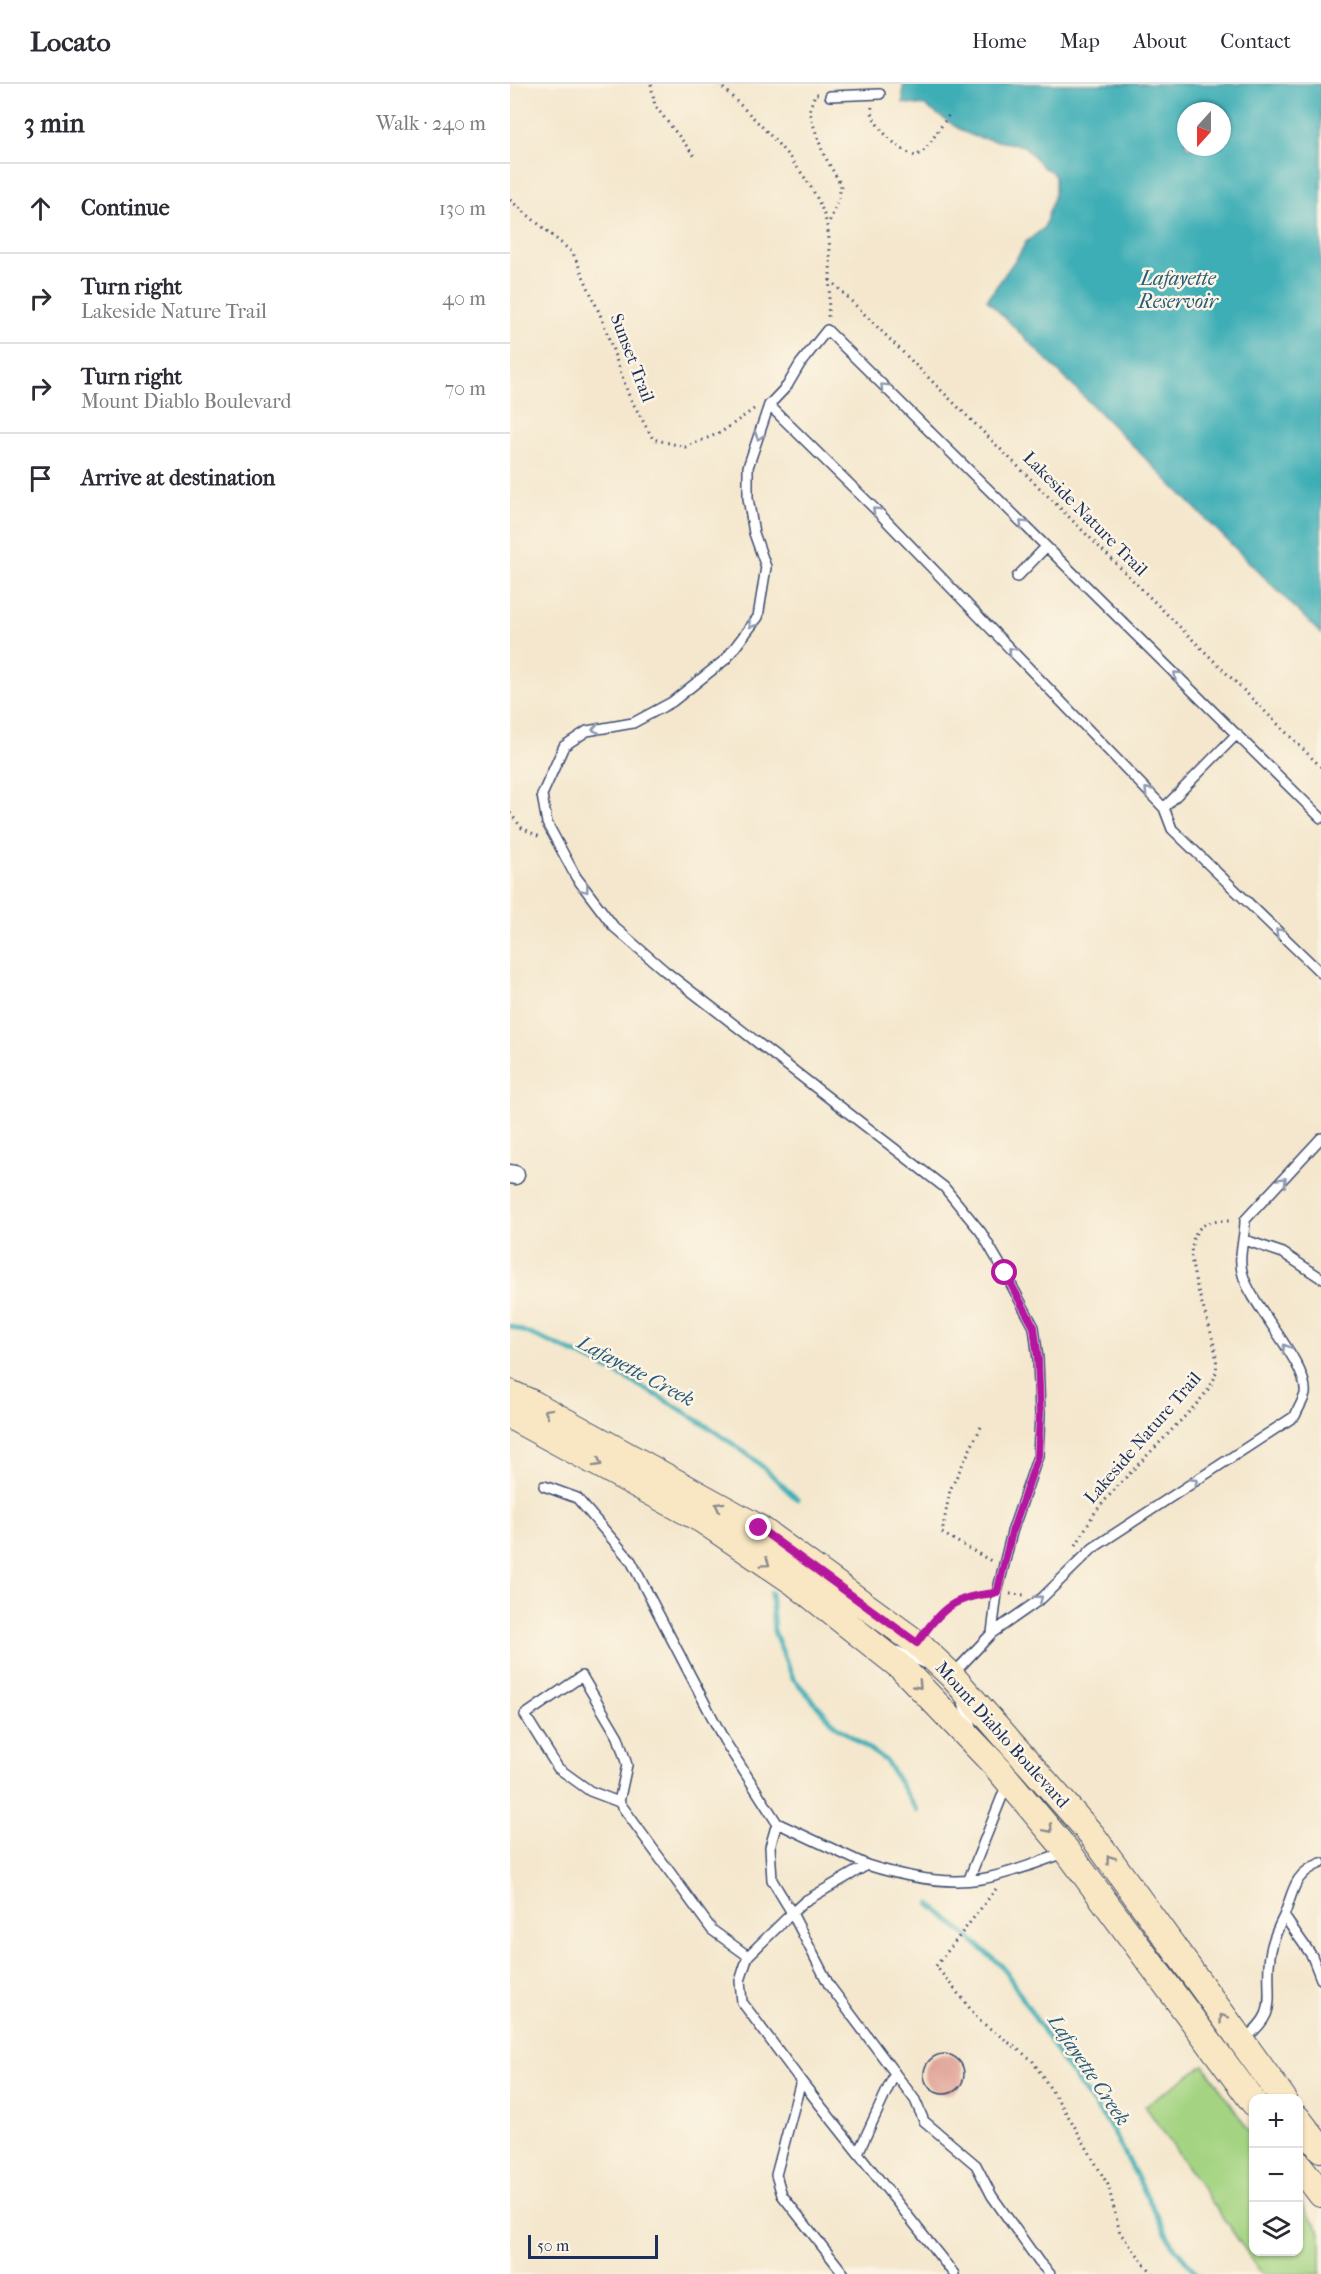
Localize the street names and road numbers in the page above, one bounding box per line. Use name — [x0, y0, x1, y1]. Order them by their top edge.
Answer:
street label: Sunset Trail — [606, 311, 658, 405]
street label: Lakeside Nature Trail — [1018, 447, 1152, 581]
street label: Lakeside Nature Trail — [1080, 1368, 1206, 1508]
street label: Mount Diablo Boulevard — [931, 1658, 1073, 1813]

